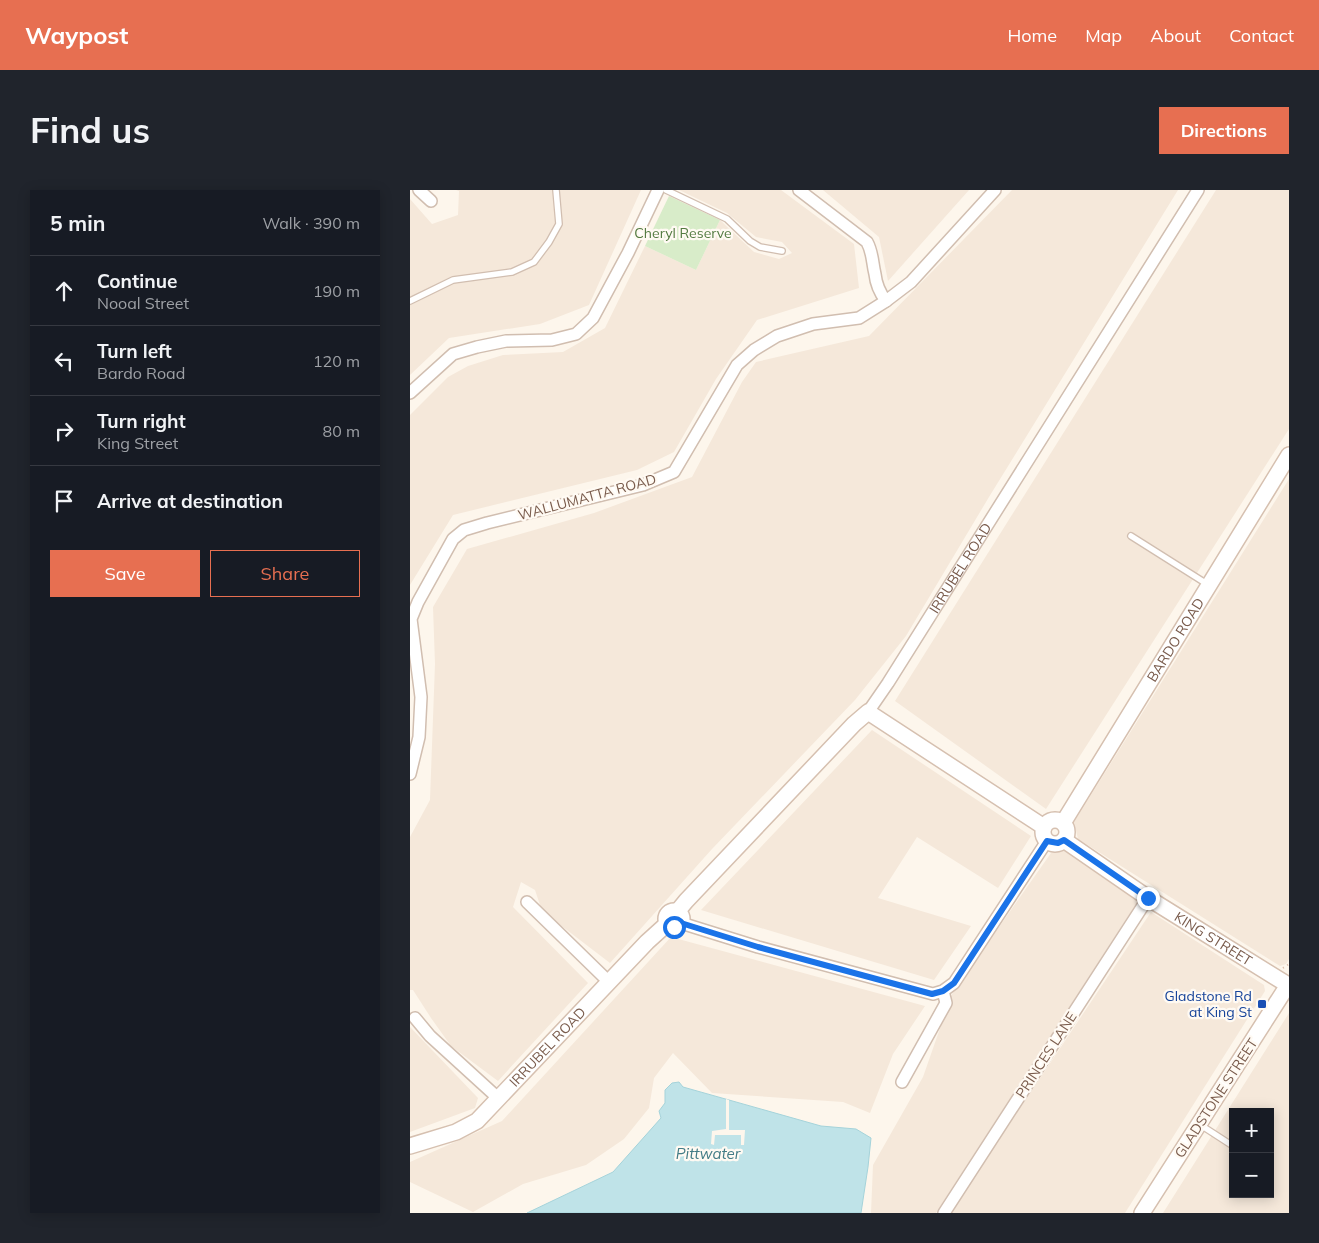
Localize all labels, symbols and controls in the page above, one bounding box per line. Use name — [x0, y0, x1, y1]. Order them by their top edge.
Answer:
text: Waypost — [25, 20, 128, 50]
text: Home — [1007, 24, 1057, 47]
text: Map — [1085, 24, 1122, 47]
text: About — [1150, 24, 1201, 47]
text: Contact — [1229, 24, 1294, 47]
button: Directions — [1159, 107, 1289, 154]
text: Find us — [30, 108, 150, 152]
text: 5 min — [50, 210, 105, 236]
text: Walk · 390 m — [262, 213, 360, 233]
park label: Cheryl Reserve — [634, 224, 732, 242]
text: Continue — [97, 269, 177, 293]
icon: ahead — [50, 277, 78, 305]
text: 190 m — [313, 281, 360, 301]
text: Nooal Street — [97, 293, 189, 313]
text: Turn left — [97, 339, 172, 363]
icon: left — [50, 347, 78, 375]
text: 120 m — [313, 351, 360, 371]
text: Bardo Road — [97, 363, 185, 383]
text: Turn right — [97, 409, 186, 433]
icon: right — [50, 417, 78, 445]
text: 80 m — [323, 421, 360, 441]
text: King Street — [97, 433, 178, 453]
street label: WALLUMATTA ROAD — [516, 470, 658, 524]
icon: arrive — [50, 487, 78, 515]
text: Arrive at destination — [97, 489, 283, 513]
street label: IRRUBEL ROAD — [925, 520, 995, 617]
button: Save — [50, 550, 200, 597]
button: Share — [210, 550, 360, 597]
street label: BARDO ROAD — [1143, 594, 1208, 685]
route end — [1137, 887, 1160, 910]
street label: KING STREET — [1171, 908, 1256, 970]
route start — [663, 916, 686, 939]
place label: Gladstone Rd at King St — [1165, 987, 1252, 1021]
marker: Gladstone Rd at King St — [1256, 998, 1268, 1010]
street label: IRRUBEL ROAD — [505, 1003, 590, 1091]
street label: PRINCES LANE — [1011, 1008, 1081, 1102]
street label: GLADSTONE STREET — [1171, 1034, 1262, 1161]
map controls — [1229, 1108, 1274, 1198]
button: + — [1229, 1108, 1274, 1153]
water label: Pittwater — [676, 1144, 741, 1163]
button: − — [1229, 1153, 1274, 1198]

